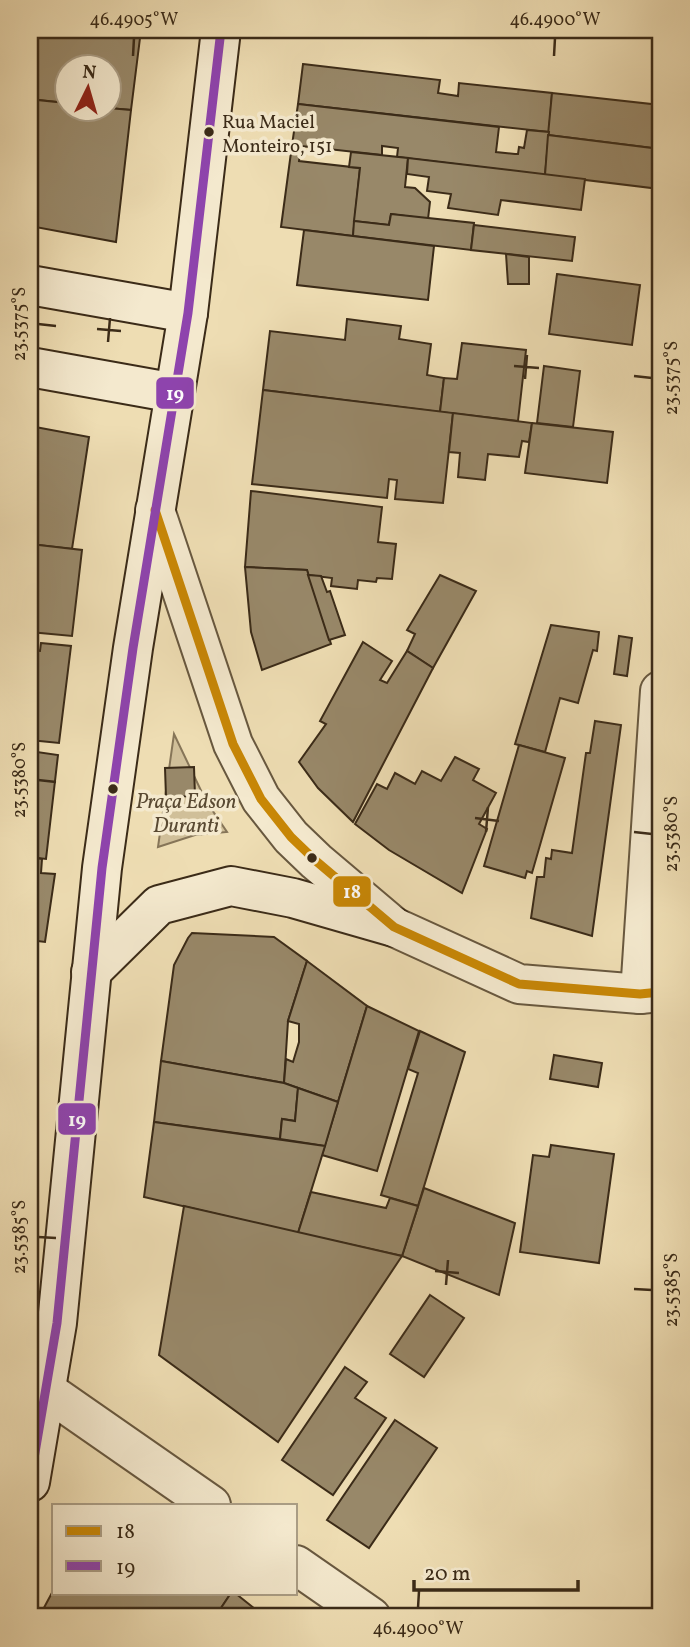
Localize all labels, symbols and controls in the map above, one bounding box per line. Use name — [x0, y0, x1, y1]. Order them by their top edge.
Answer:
text: 46.4905°W — [90, 8, 178, 33]
text: 46.4900°W — [509, 8, 601, 33]
north arrow — [52, 52, 122, 122]
text: N — [81, 60, 98, 87]
place label: Rua Maciel Monteiro, 151 — [222, 110, 332, 160]
marker: Rua Maciel Monteiro, 151 — [202, 125, 216, 139]
text: 23.5375°S — [8, 287, 33, 361]
text: 23.5375°S — [660, 341, 685, 415]
line badge: 19 — [155, 376, 195, 410]
text: 19 — [166, 382, 184, 408]
text: 23.5380°S — [8, 742, 33, 818]
unlabelled marker — [106, 782, 120, 796]
park label: Praça Edson Duranti — [136, 788, 236, 841]
text: 23.5380°S — [660, 796, 685, 872]
unlabelled marker — [305, 851, 319, 865]
line badge: 18 — [332, 875, 372, 908]
text: 18 — [343, 880, 361, 906]
line badge: 19 — [57, 1102, 97, 1136]
text: 19 — [68, 1108, 86, 1134]
text: 23.5385°S — [8, 1200, 33, 1274]
text: 23.5385°S — [660, 1253, 685, 1327]
legend — [52, 1504, 298, 1594]
text: 18 — [116, 1518, 135, 1547]
scale bar — [414, 1549, 578, 1593]
text: 19 — [116, 1554, 135, 1583]
text: 20 m — [424, 1560, 470, 1589]
text: 46.4900°W — [372, 1617, 464, 1642]

